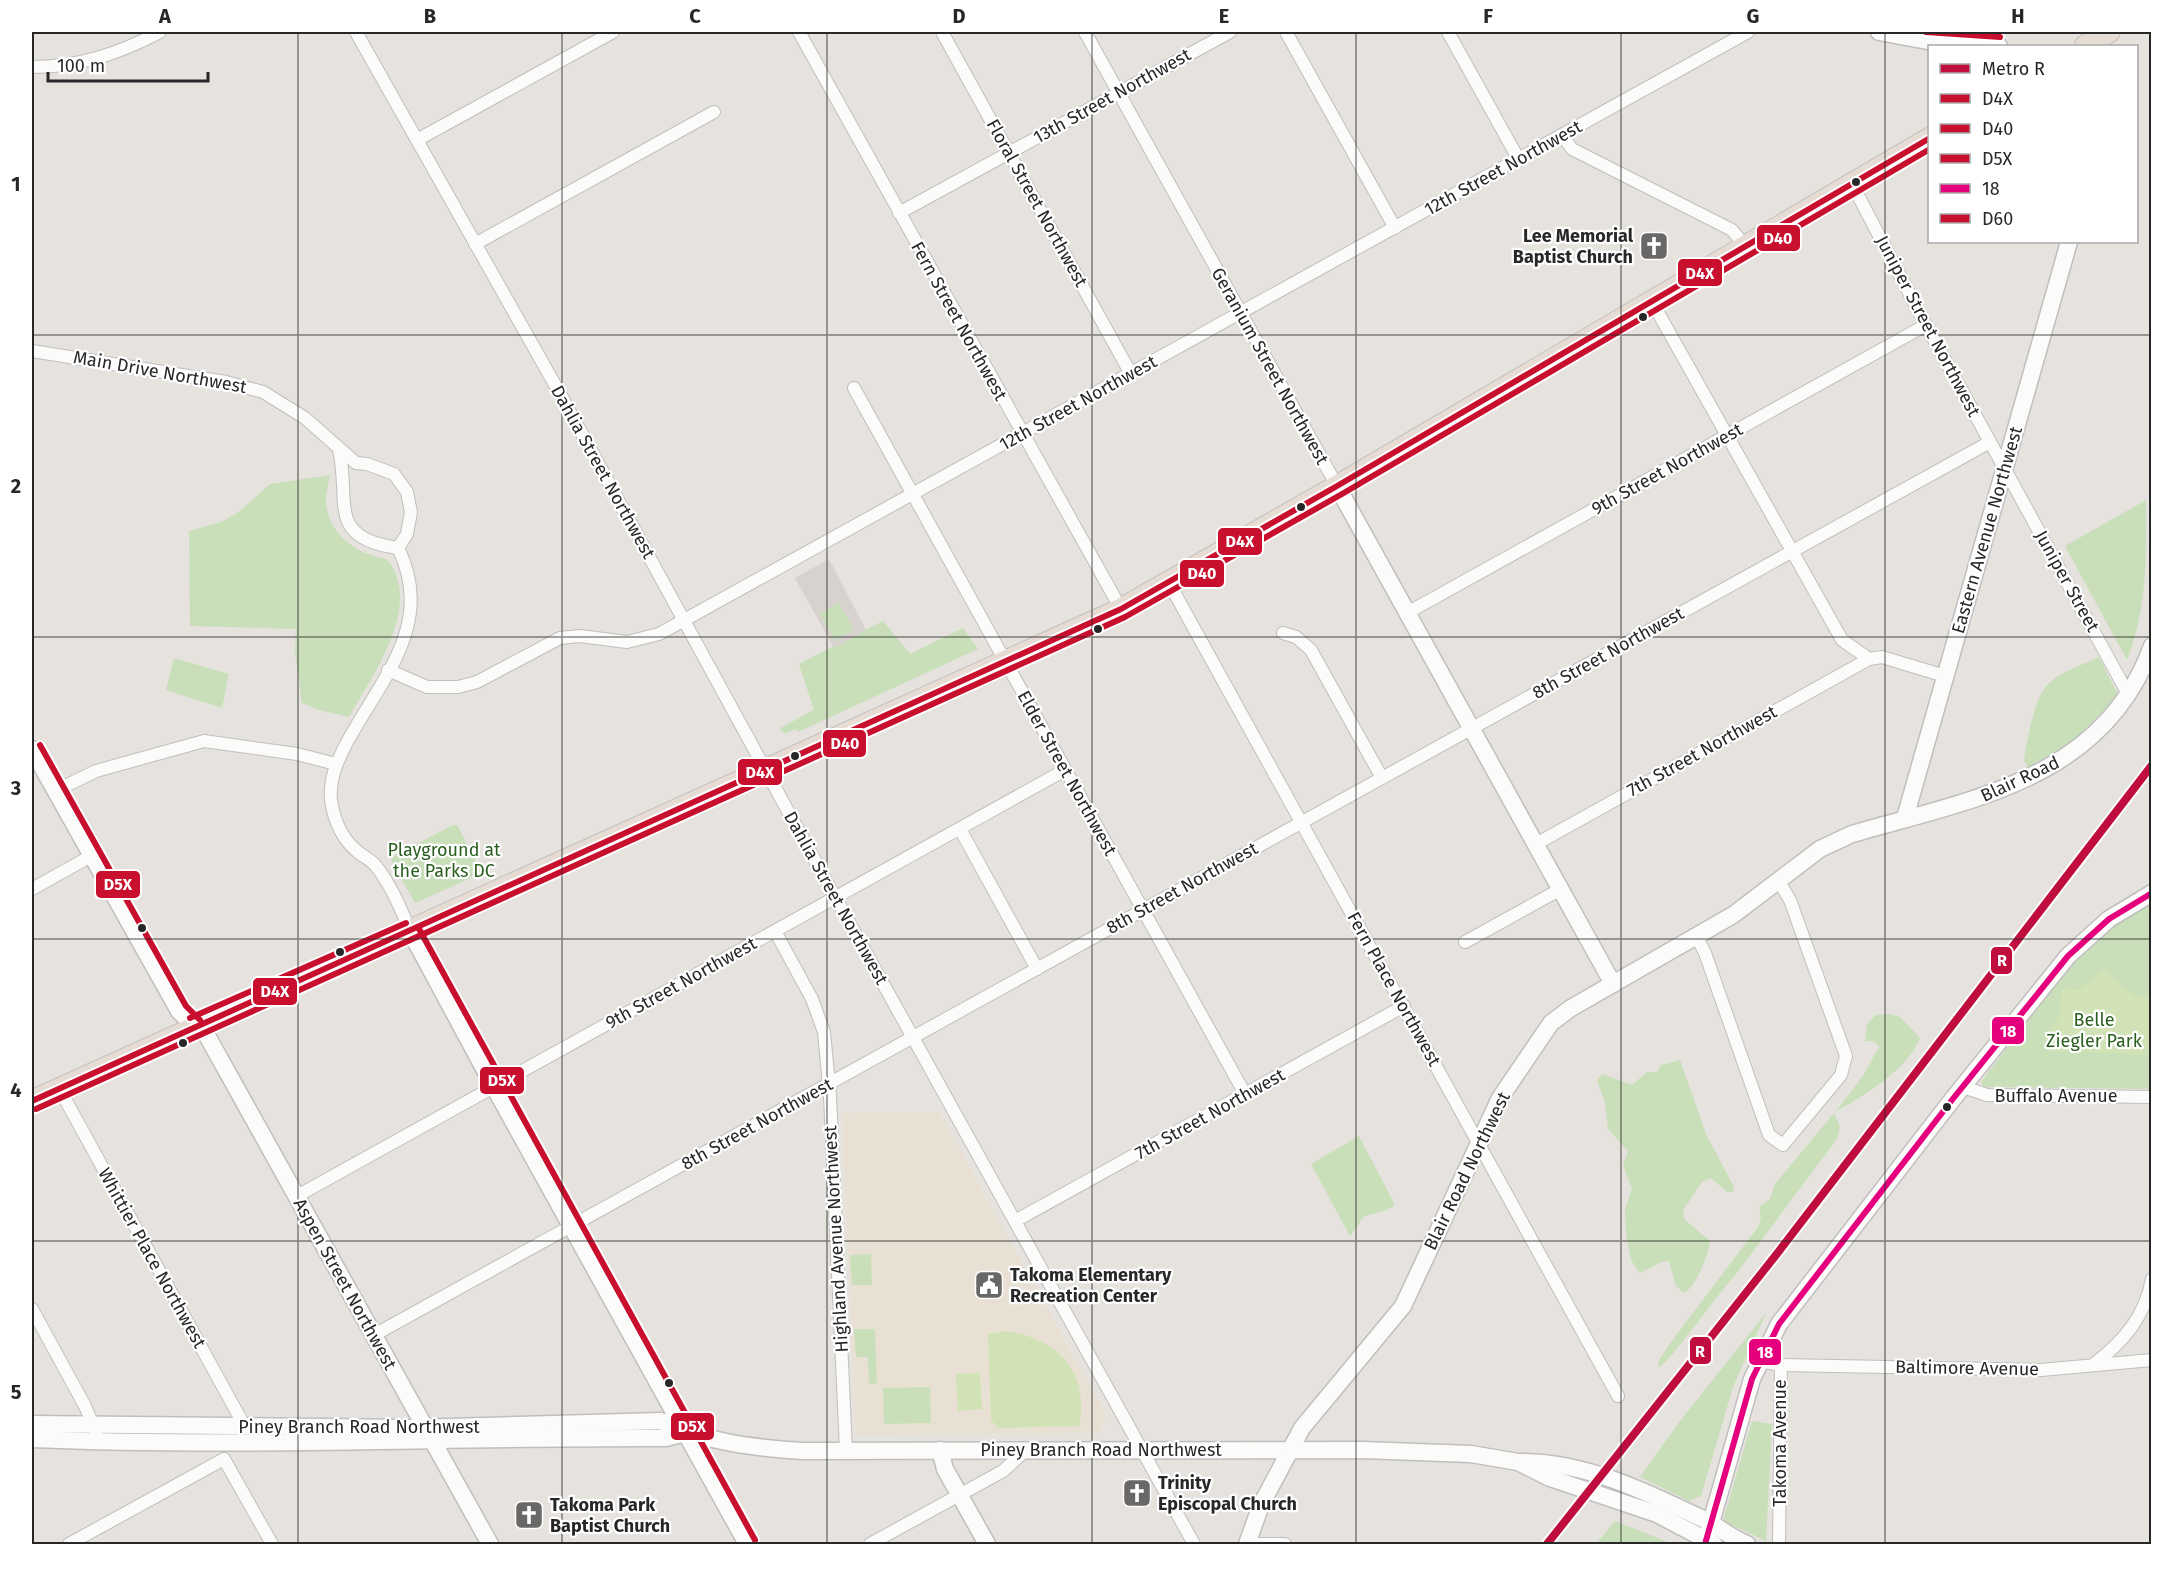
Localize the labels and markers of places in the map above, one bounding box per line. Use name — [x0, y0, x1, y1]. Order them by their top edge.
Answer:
unlabelled marker — [1850, 176, 1862, 188]
place label: Lee Memorial Baptist Church — [1513, 225, 1634, 268]
church icon: Lee Memorial Baptist Church — [1638, 230, 1670, 262]
unlabelled marker — [1637, 311, 1649, 323]
unlabelled marker — [1295, 501, 1307, 513]
unlabelled marker — [1092, 623, 1104, 635]
unlabelled marker — [789, 750, 801, 762]
unlabelled marker — [136, 922, 148, 934]
unlabelled marker — [334, 946, 346, 958]
unlabelled marker — [177, 1037, 189, 1049]
unlabelled marker — [1941, 1101, 1953, 1113]
place label: Takoma Elementary Recreation Center — [1010, 1264, 1172, 1307]
public building icon: Takoma Elementary Recreation Center — [973, 1269, 1005, 1301]
unlabelled marker — [663, 1377, 675, 1389]
place label: Trinity Episcopal Church — [1158, 1472, 1297, 1515]
church icon: Trinity Episcopal Church — [1121, 1477, 1153, 1509]
place label: Takoma Park Baptist Church — [550, 1494, 670, 1537]
church icon: Takoma Park Baptist Church — [513, 1499, 545, 1531]

